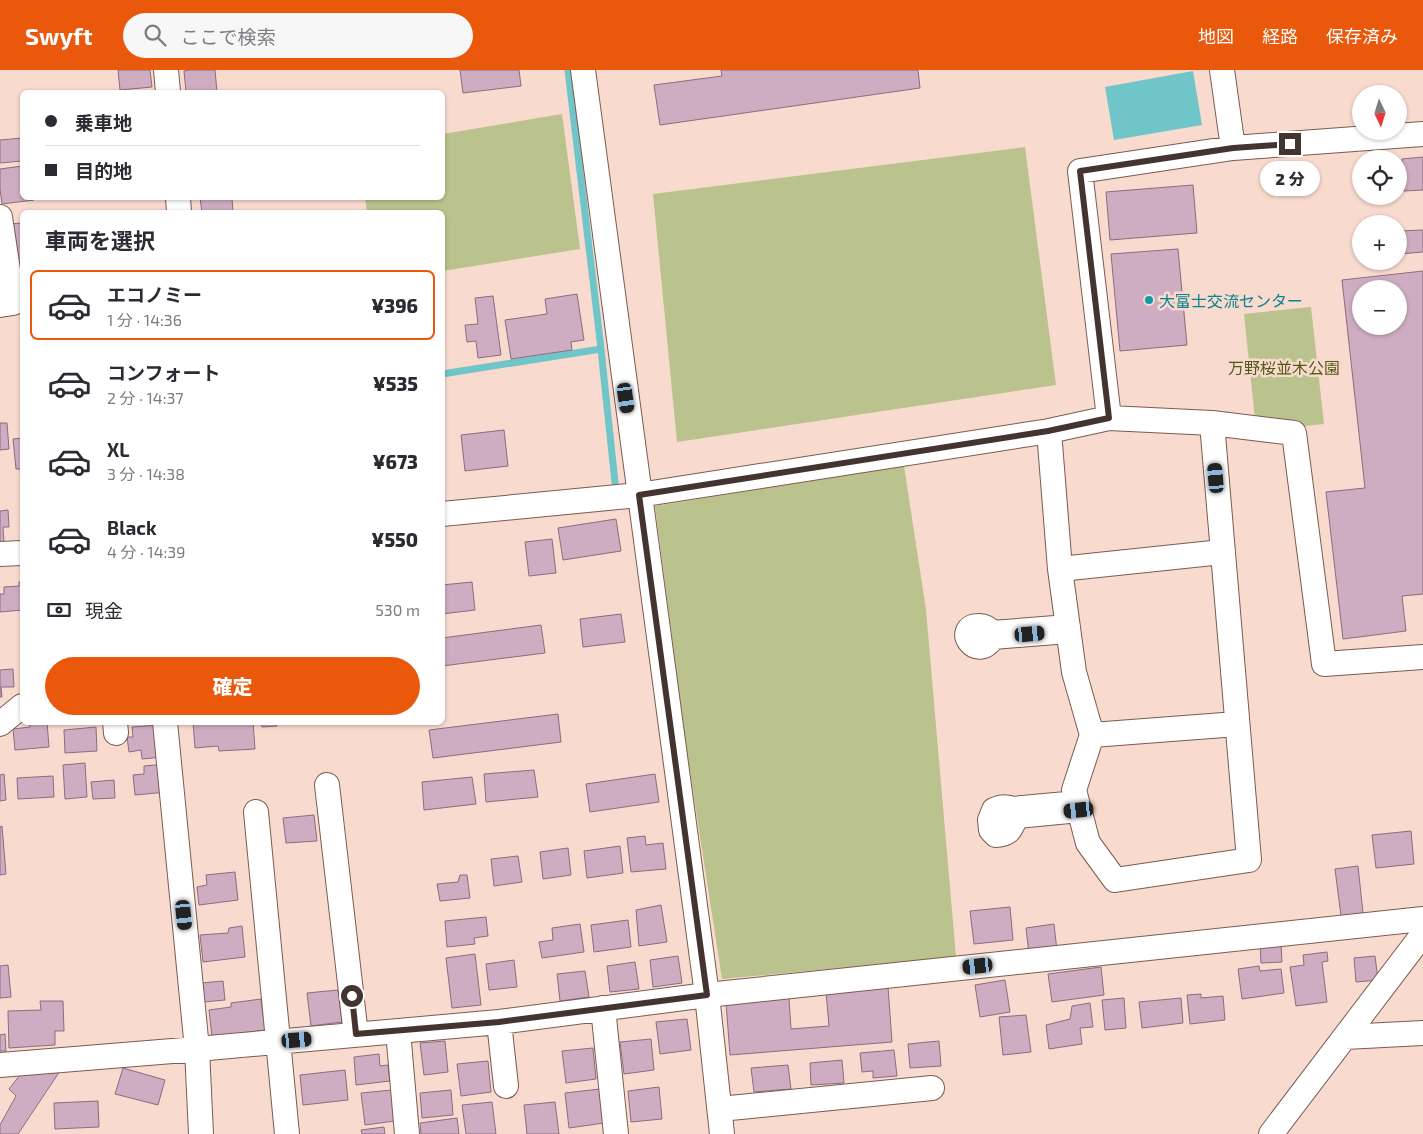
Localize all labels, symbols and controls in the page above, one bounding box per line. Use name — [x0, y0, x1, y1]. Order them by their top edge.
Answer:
search box — [123, 13, 473, 58]
text: Swyft — [25, 21, 93, 50]
icon: search — [141, 21, 169, 49]
text: ここで検索 — [181, 25, 276, 48]
text: 地図 — [1198, 25, 1234, 47]
text: 経路 — [1262, 25, 1298, 47]
text: 保存済み — [1326, 25, 1398, 47]
north arrow — [1352, 85, 1408, 140]
map controls — [1352, 85, 1407, 335]
text: 乗車地 — [75, 111, 132, 134]
route end — [1279, 133, 1301, 155]
button: locate — [1352, 150, 1407, 205]
text: 目的地 — [75, 159, 132, 182]
callout: 2 分 — [1260, 162, 1320, 196]
text: 2 分 — [1276, 169, 1304, 188]
button: + — [1352, 215, 1407, 270]
text: 車両を選択 — [45, 227, 155, 253]
button: − — [1352, 280, 1407, 335]
icon: car — [47, 283, 92, 328]
text: エコノミー — [107, 283, 202, 306]
place label: 大富士交流センター — [1159, 291, 1303, 310]
text: ¥396 — [371, 294, 418, 317]
marker: 大富士交流センター — [1143, 294, 1155, 306]
text: 1 分 · 14:36 — [107, 310, 182, 329]
park label: 万野桜並木公園 — [1228, 358, 1340, 377]
icon: car — [47, 361, 92, 406]
text: コンフォート — [107, 361, 220, 384]
text: ¥535 — [373, 372, 418, 395]
car — [616, 382, 635, 414]
text: 2 分 · 14:37 — [107, 388, 184, 407]
text: XL — [107, 438, 129, 461]
icon: car — [47, 439, 92, 484]
text: ¥673 — [372, 450, 418, 473]
car — [1207, 462, 1224, 494]
text: 3 分 · 14:38 — [107, 464, 185, 483]
text: Black — [107, 516, 157, 539]
icon: car — [47, 517, 92, 562]
text: ¥550 — [371, 528, 418, 551]
text: 4 分 · 14:39 — [107, 542, 185, 561]
icon: cash — [45, 596, 73, 624]
text: 現金 — [85, 599, 123, 622]
text: 530 m — [375, 600, 420, 619]
car — [1014, 625, 1045, 643]
button: 確定 — [45, 657, 420, 715]
car — [1063, 801, 1094, 819]
car — [174, 899, 193, 931]
car — [962, 957, 993, 975]
route start — [341, 985, 363, 1007]
car — [281, 1031, 312, 1049]

